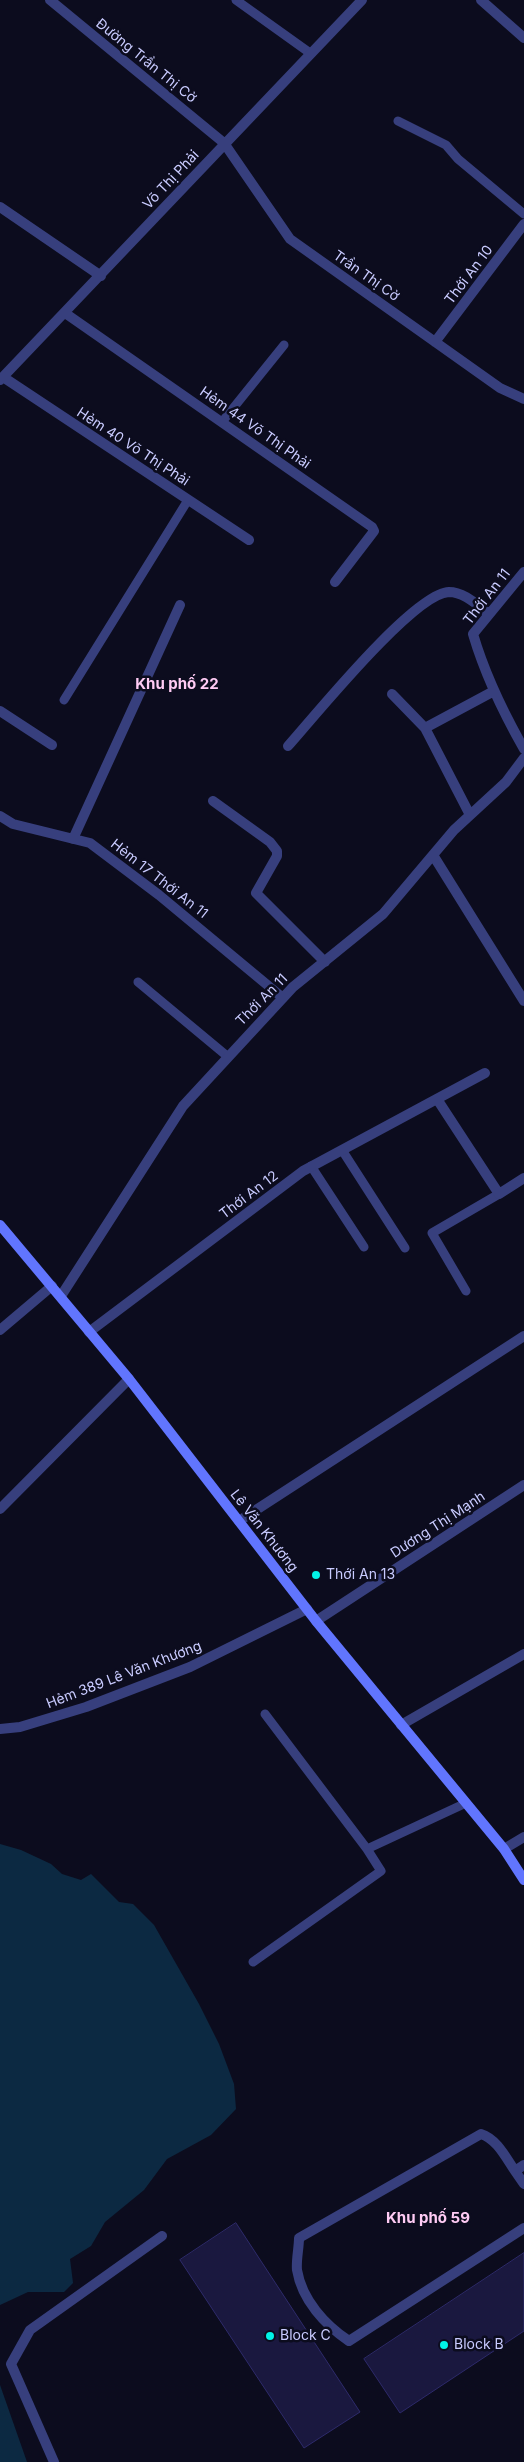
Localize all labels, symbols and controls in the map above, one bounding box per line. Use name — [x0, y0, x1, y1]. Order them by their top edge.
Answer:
street label: Đường Trần Thị Cờ — [92, 15, 200, 107]
street label: Võ Thị Phải — [139, 147, 203, 213]
street label: Thới An 10 — [441, 242, 497, 308]
street label: Trần Thị Cờ — [330, 247, 402, 305]
street label: Hẻm 44 Võ Thị Phải — [196, 383, 314, 473]
street label: Hẻm 40 Võ Thị Phải — [73, 404, 193, 490]
street label: Thới An 11 — [460, 566, 514, 628]
district label: Khu phố 22 — [135, 675, 219, 693]
street label: Hẻm 17 Thới An 11 — [107, 836, 211, 922]
street label: Thới An 11 — [233, 971, 291, 1029]
street label: Thới An 12 — [216, 1167, 282, 1223]
street label: Lê Văn Khương — [227, 1486, 301, 1576]
street label: Dương Thị Mạnh — [388, 1488, 488, 1562]
place label: Thới An 13 — [326, 1567, 395, 1583]
marker: Thới An 13 — [310, 1569, 322, 1581]
street label: Hẻm 389 Lê Văn Khương — [44, 1638, 204, 1712]
district label: Khu phố 59 — [386, 2209, 470, 2227]
place label: Block C — [280, 2328, 331, 2344]
marker: Block C — [264, 2330, 276, 2342]
place label: Block B — [454, 2337, 504, 2353]
marker: Block B — [438, 2339, 450, 2351]

